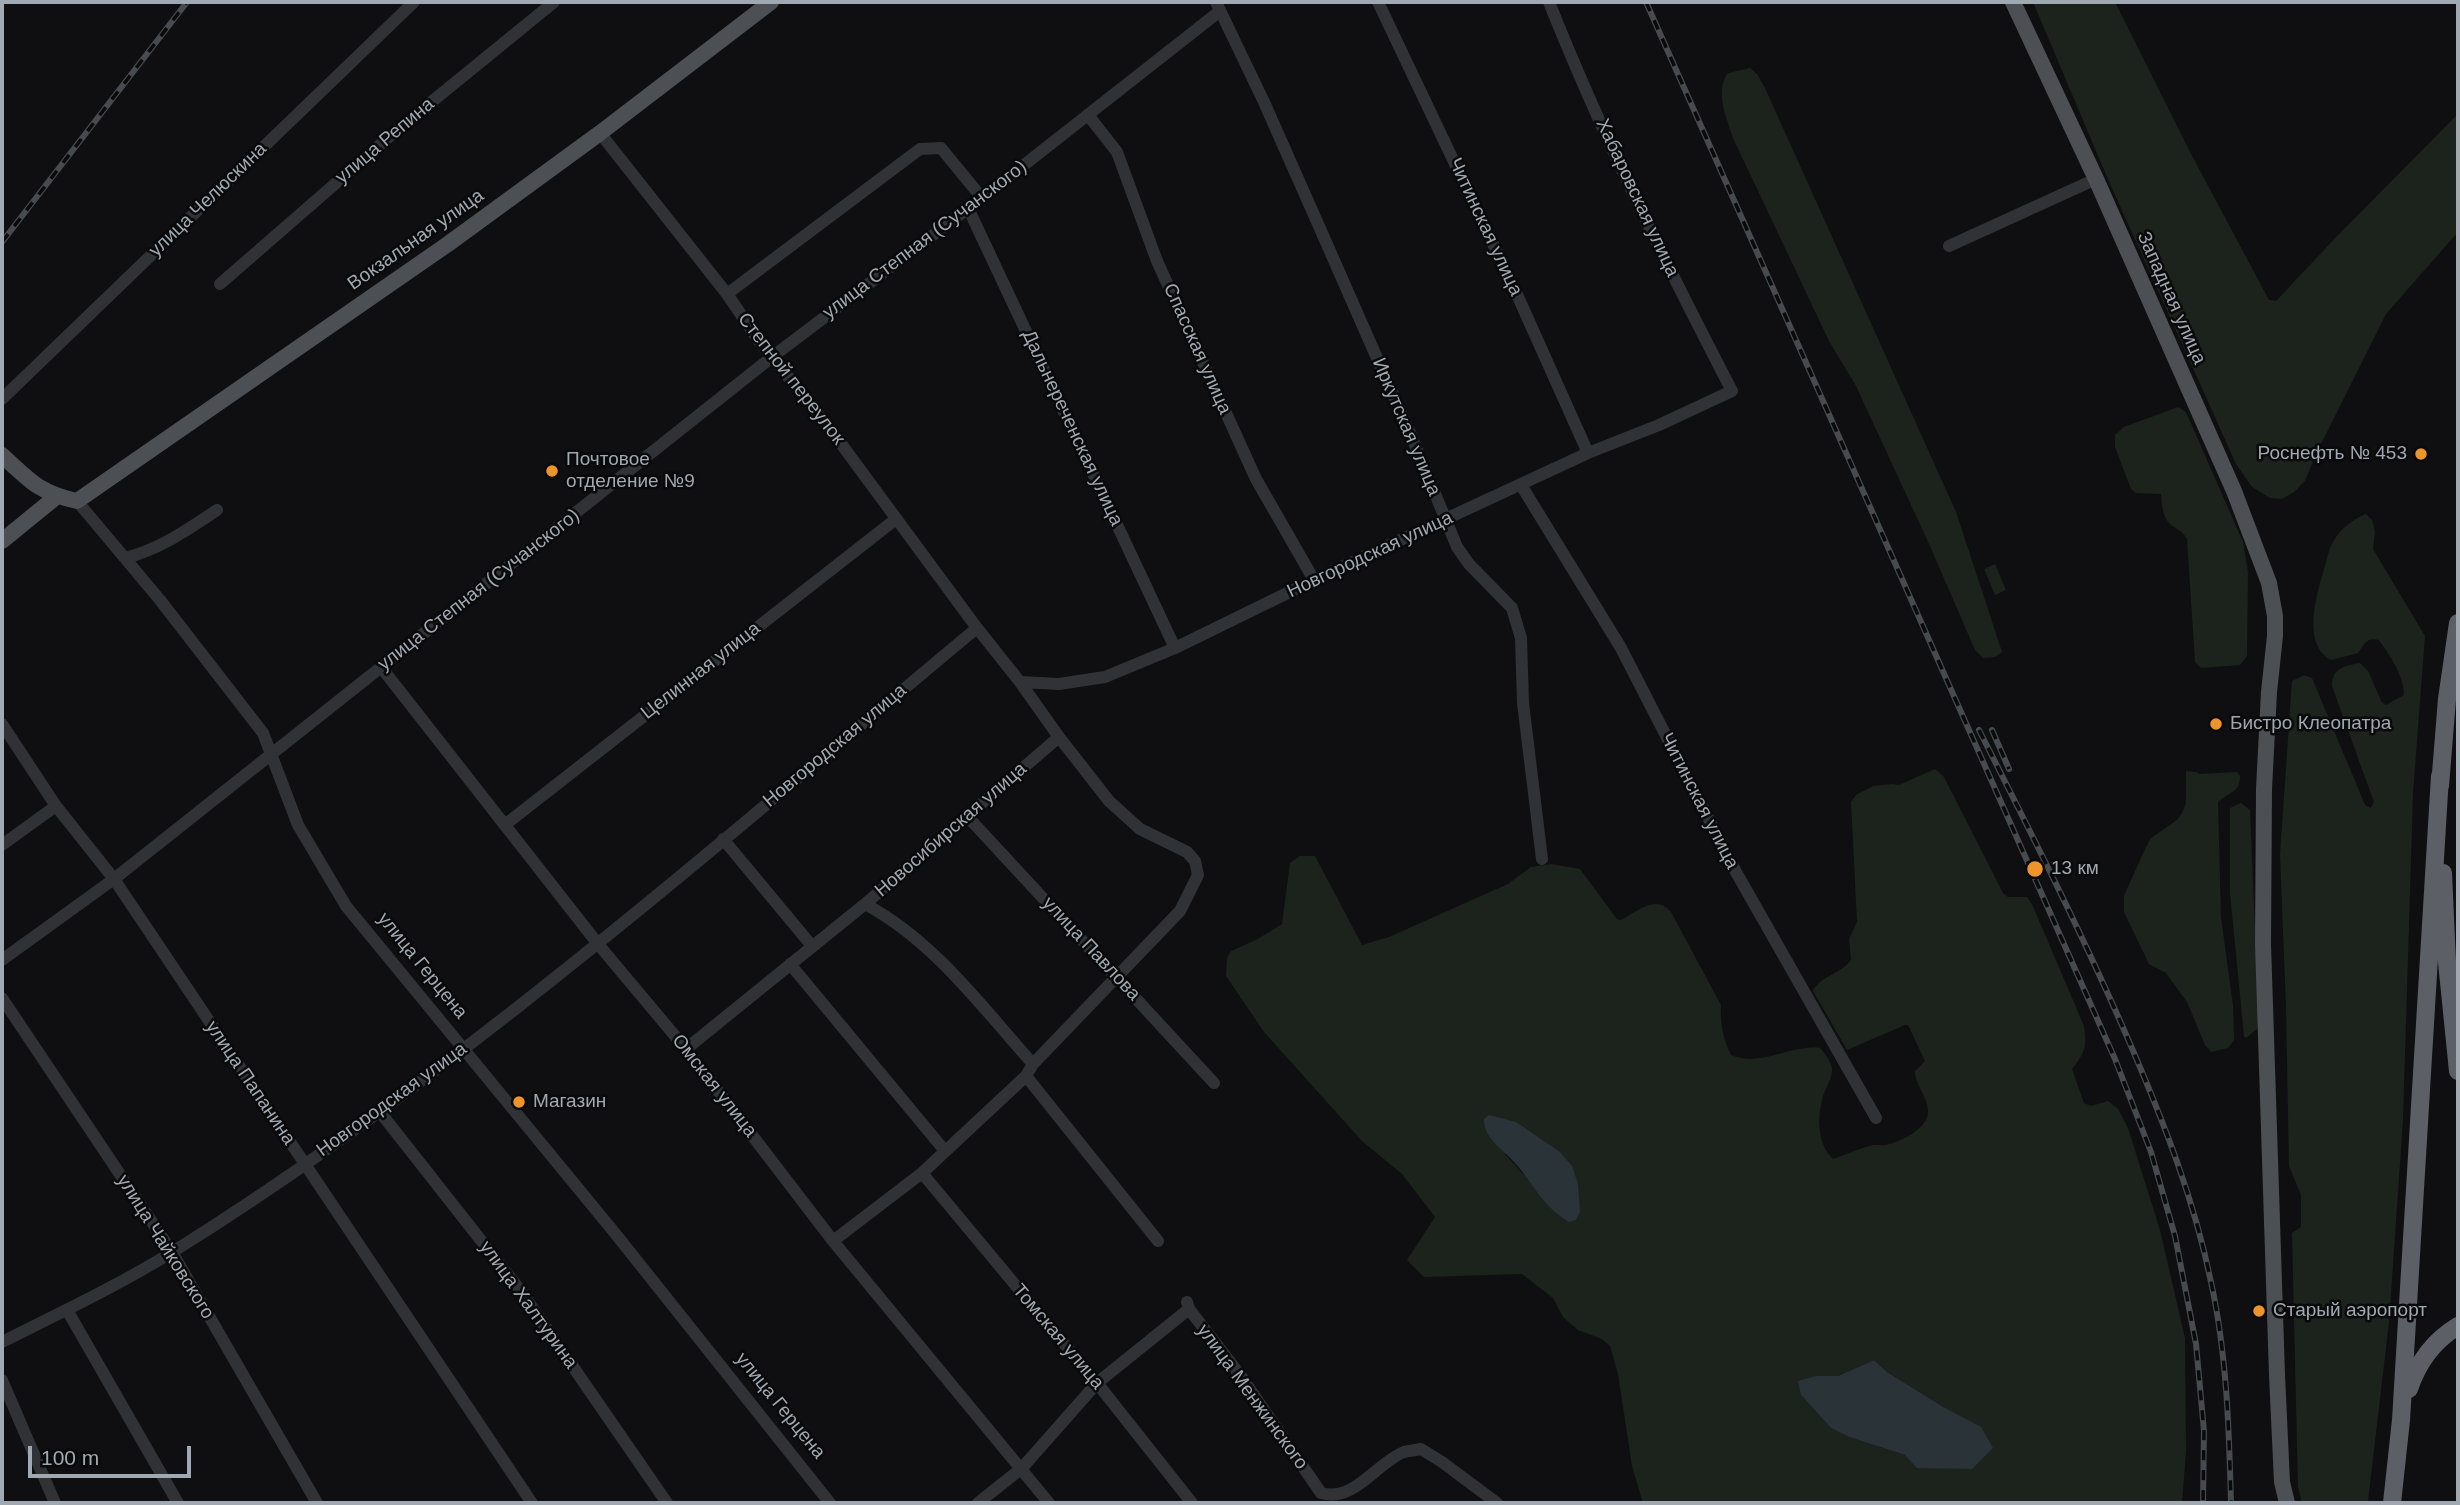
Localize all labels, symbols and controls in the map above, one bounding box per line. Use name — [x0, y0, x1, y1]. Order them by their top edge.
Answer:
street label: улица Репина — [331, 93, 439, 189]
street label: Хабаровская улица — [1590, 115, 1684, 281]
street label: улица Челюскина — [144, 138, 272, 262]
street label: Читинская улица — [1443, 154, 1527, 300]
street label: улица Степная (Сучанского) — [818, 156, 1032, 324]
street label: Вокзальная улица — [344, 185, 488, 295]
street label: Западная улица — [2132, 228, 2210, 368]
street label: Спасская улица — [1158, 280, 1236, 418]
street label: Степной переулок — [732, 309, 850, 449]
street label: Дальнереченская улица — [1017, 326, 1127, 530]
street label: Иркутская улица — [1367, 355, 1445, 499]
place label: Роснефть № 453 — [2258, 443, 2407, 465]
marker: Роснефть № 453 — [2413, 446, 2429, 462]
place label: Почтовое отделение №9 — [566, 449, 695, 493]
marker: Почтовое отделение №9 — [544, 463, 560, 479]
street label: улица Степная (Сучанского) — [374, 504, 584, 676]
street label: Новгородская улица — [1284, 507, 1456, 603]
street label: Целинная улица — [637, 617, 765, 725]
street label: Новгородская улица — [759, 679, 911, 813]
place label: Бистро Клеопатра — [2230, 713, 2391, 735]
marker: Бистро Клеопатра — [2208, 716, 2224, 732]
street label: Читинская улица — [1655, 729, 1743, 873]
street label: Новосибирская улица — [871, 758, 1031, 902]
place label: 13 км — [2051, 858, 2099, 880]
marker: 13 км — [2025, 859, 2045, 879]
street label: улица Павлова — [1037, 892, 1145, 1006]
street label: улица Герцена — [372, 908, 472, 1024]
street label: улица Папанина — [200, 1017, 300, 1149]
street label: Омская улица — [667, 1030, 761, 1142]
street label: Новгородская улица — [313, 1038, 471, 1162]
place label: Магазин — [533, 1091, 606, 1113]
marker: Магазин — [511, 1094, 527, 1110]
street label: улица Чайковского — [111, 1171, 219, 1323]
street label: улица Халтурина — [474, 1237, 582, 1373]
street label: Томская улица — [1007, 1280, 1109, 1394]
place label: Старый аэропорт — [2273, 1300, 2427, 1322]
marker: Старый аэропорт — [2251, 1303, 2267, 1319]
street label: улица Менжинского — [1192, 1320, 1312, 1474]
street label: улица Герцена — [730, 1348, 830, 1464]
scale bar — [32, 1432, 194, 1476]
text: 100 m — [41, 1446, 99, 1469]

